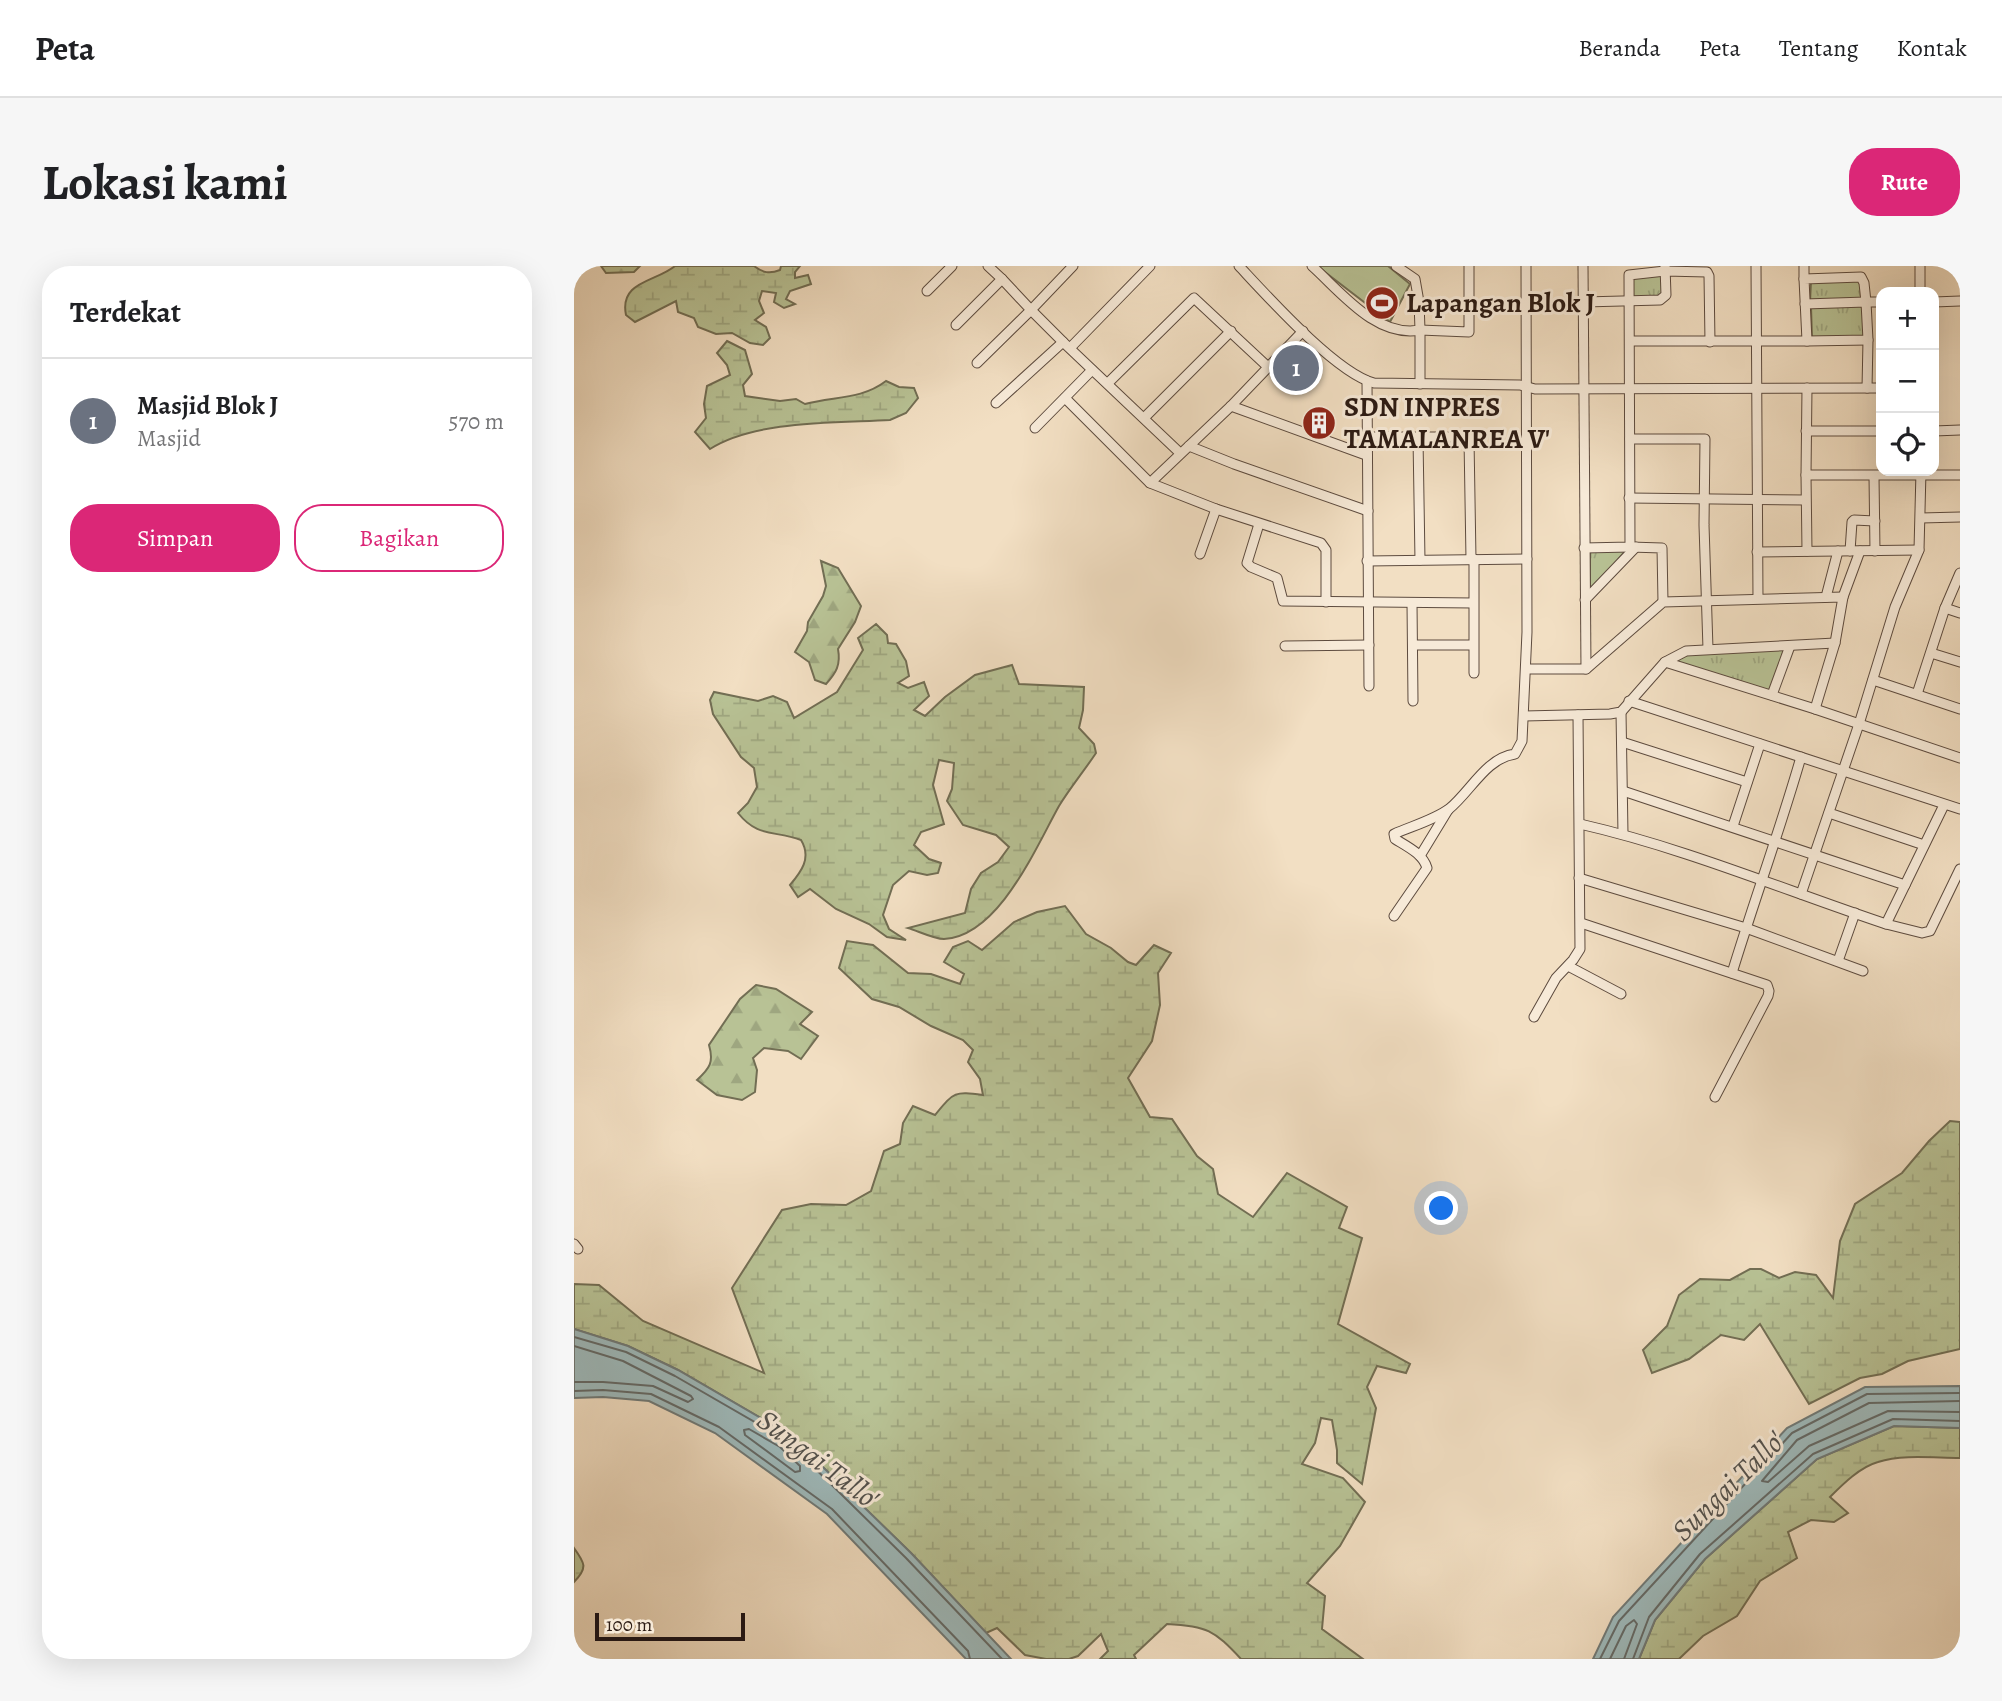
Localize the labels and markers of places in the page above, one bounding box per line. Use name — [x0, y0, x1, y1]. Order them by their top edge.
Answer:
sports icon: Lapangan Blok J — [1363, 284, 1401, 322]
place label: Lapangan Blok J — [1406, 284, 1595, 322]
pin: 1 — [1273, 342, 1319, 394]
place label: SDN INPRES TAMALANREA V' — [1344, 388, 1550, 458]
building icon: SDN INPRES TAMALANREA V' — [1300, 404, 1338, 442]

